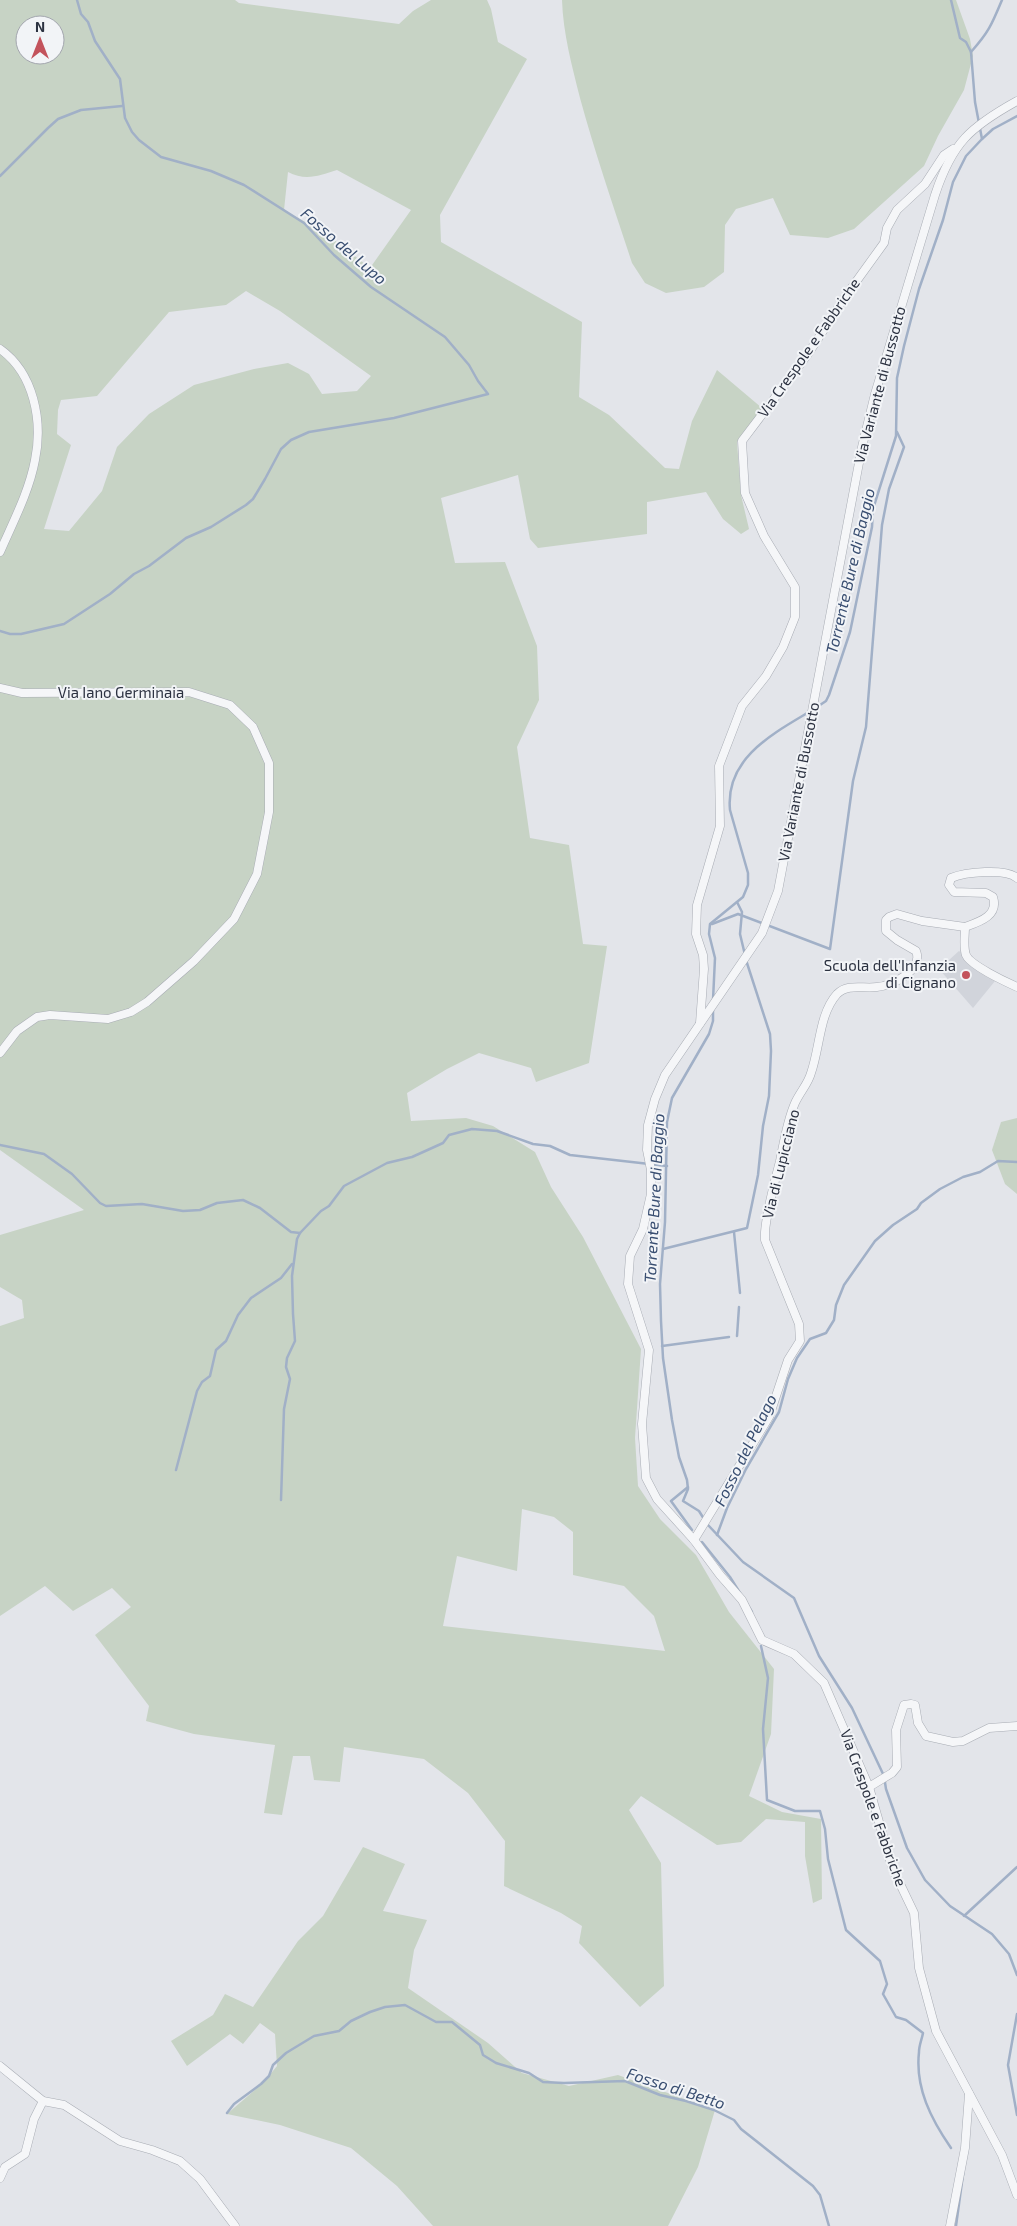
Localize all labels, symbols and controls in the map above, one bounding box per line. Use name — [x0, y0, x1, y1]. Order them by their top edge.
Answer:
north arrow — [15, 15, 65, 65]
text: N — [35, 18, 45, 35]
water label: Fosso del Lupo — [298, 203, 391, 288]
street label: Via Crespole e Fabbriche — [753, 274, 863, 421]
street label: Via Variante di Bussotto — [849, 304, 909, 465]
water label: Torrente Bure di Baggio — [821, 486, 878, 656]
street label: Via Iano Germinaia — [58, 683, 184, 701]
street label: Via Variante di Bussotto — [774, 701, 822, 863]
place label: Scuola dell'Infanzia di Cignano — [824, 956, 956, 991]
marker: Scuola dell'Infanzia di Cignano — [960, 969, 972, 981]
street label: Via di Lupicciano — [758, 1107, 802, 1221]
water label: Torrente Bure di Baggio — [640, 1113, 667, 1283]
water label: Fosso del Pelago — [709, 1391, 780, 1509]
street label: Via Crespole e Fabbriche — [837, 1727, 911, 1889]
water label: Fosso di Betto — [625, 2063, 728, 2112]

